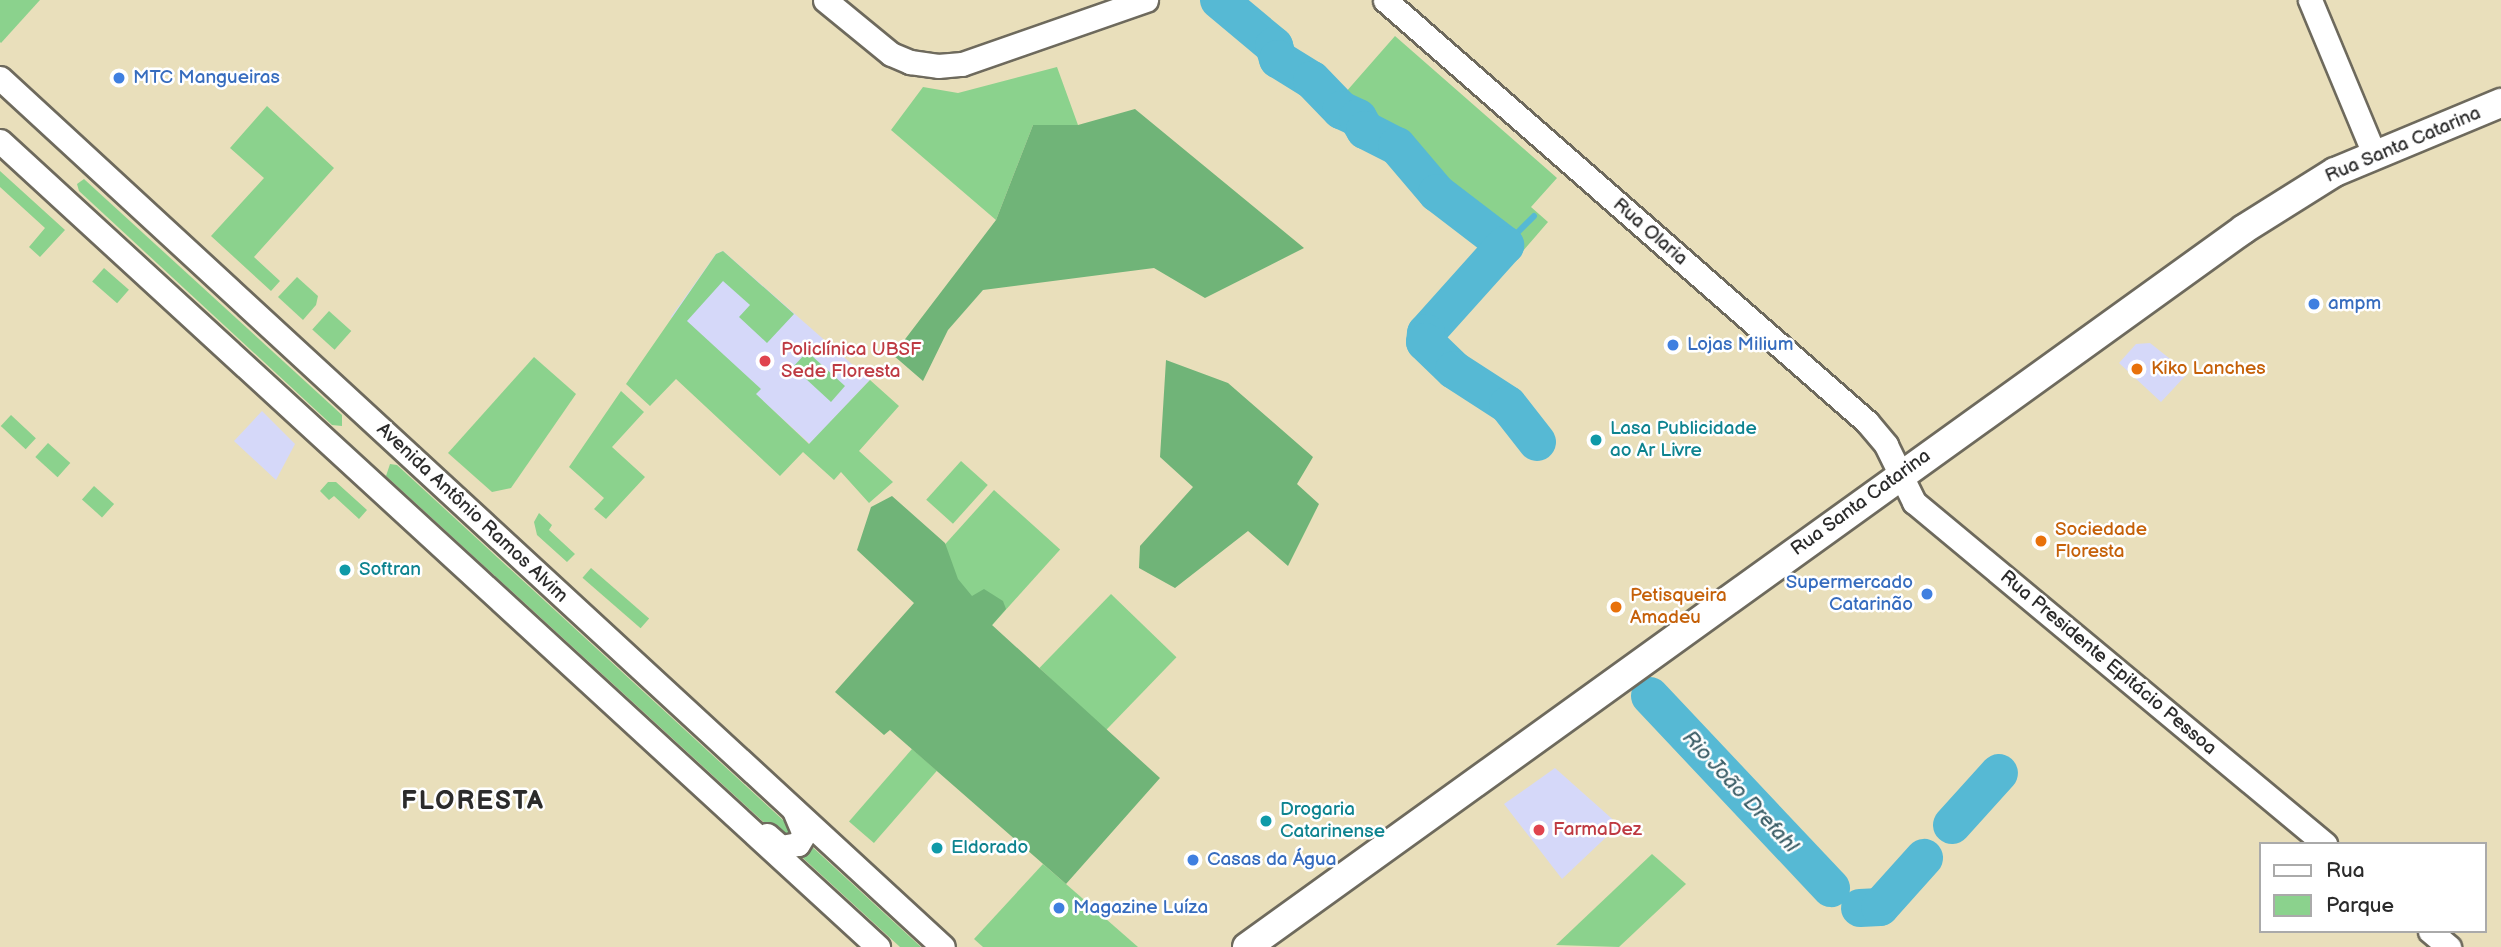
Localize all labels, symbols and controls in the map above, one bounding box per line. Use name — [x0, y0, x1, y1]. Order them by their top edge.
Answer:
place label: MTC Mangueiras — [133, 67, 280, 89]
marker: MTC Mangueiras — [111, 70, 127, 86]
street label: Rua Santa Catarina — [2322, 102, 2484, 188]
street label: Rua Olaria — [1608, 193, 1692, 271]
place label: ampm — [2328, 293, 2381, 315]
marker: ampm — [2306, 296, 2322, 312]
place label: Lojas Milium — [1687, 334, 1793, 356]
marker: Lojas Milium — [1665, 337, 1681, 353]
place label: Policlínica UBSF Sede Floresta — [781, 339, 921, 383]
marker: Policlínica UBSF Sede Floresta — [755, 351, 775, 371]
place label: Kiko Lanches — [2151, 358, 2266, 380]
marker: Kiko Lanches — [2129, 361, 2145, 377]
street label: Avenida Antônio Ramos Alvim — [372, 418, 572, 608]
place label: Lasa Publicidade ao Ar Livre — [1610, 418, 1757, 462]
marker: Lasa Publicidade ao Ar Livre — [1588, 432, 1604, 448]
street label: Rua Santa Catarina — [1787, 445, 1935, 561]
place label: Sociedade Floresta — [2055, 519, 2147, 563]
marker: Sociedade Floresta — [2033, 533, 2049, 549]
place label: Softran — [359, 559, 421, 581]
marker: Softran — [337, 562, 353, 578]
street label: Rua Presidente Epitácio Pessoa — [1995, 566, 2221, 760]
place label: Supermercado Catarinão — [1786, 572, 1913, 616]
place label: Petisqueira Amadeu — [1630, 585, 1727, 629]
marker: Supermercado Catarinão — [1919, 586, 1935, 602]
marker: Petisqueira Amadeu — [1608, 599, 1624, 615]
water label: Rio João Drefahl — [1677, 725, 1803, 859]
district label: FLORESTA — [402, 786, 544, 818]
place label: Drogaria Catarinense — [1280, 799, 1385, 843]
marker: Drogaria Catarinense — [1258, 813, 1274, 829]
place label: FarmaDez — [1553, 819, 1642, 841]
marker: FarmaDez — [1531, 822, 1547, 838]
place label: Eldorado — [951, 837, 1028, 859]
marker: Eldorado — [929, 840, 945, 856]
legend — [2260, 842, 2487, 933]
place label: Casas da Água — [1207, 849, 1336, 871]
marker: Casas da Água — [1185, 852, 1201, 868]
text: Rua — [2326, 858, 2365, 883]
text: Parque — [2326, 893, 2394, 918]
place label: Magazine Luíza — [1073, 897, 1208, 919]
marker: Magazine Luíza — [1051, 900, 1067, 916]

